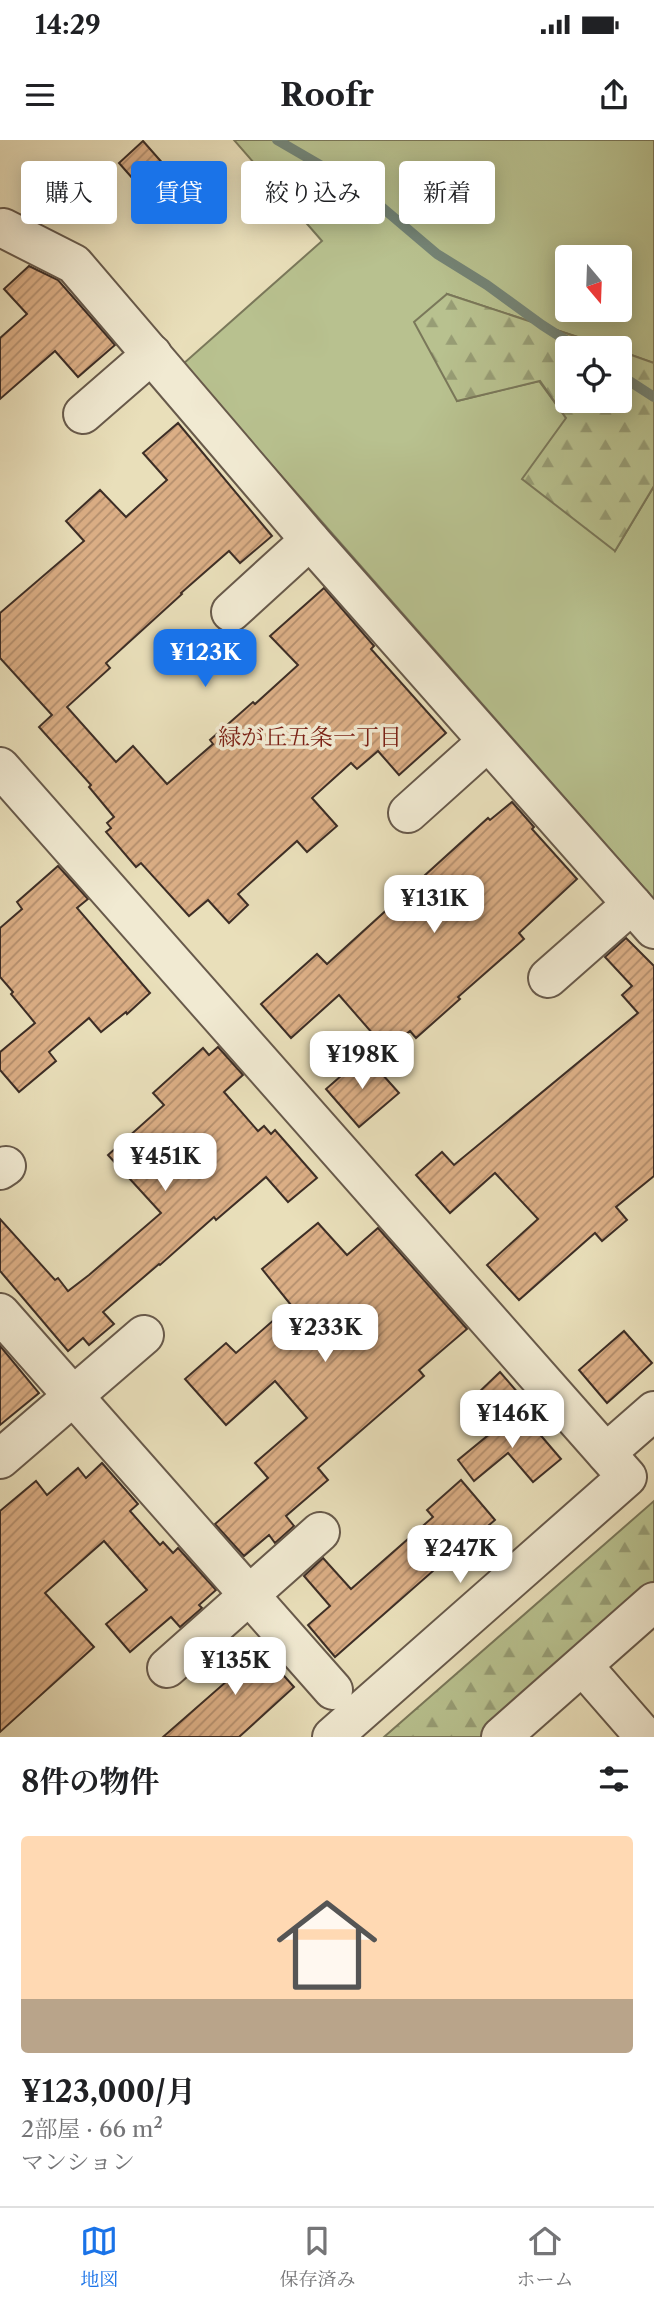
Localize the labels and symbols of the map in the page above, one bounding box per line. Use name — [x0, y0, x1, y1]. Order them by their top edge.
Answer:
north arrow — [555, 245, 632, 322]
pin: ¥123K — [156, 630, 254, 689]
district label: 緑が丘五条一丁目 — [218, 723, 402, 751]
pin: ¥131K — [385, 876, 483, 935]
pin: ¥198K — [313, 1032, 411, 1091]
pin: ¥451K — [116, 1133, 214, 1193]
pin: ¥233K — [276, 1304, 374, 1364]
pin: ¥146K — [463, 1390, 561, 1450]
pin: ¥247K — [411, 1526, 509, 1585]
pin: ¥135K — [186, 1638, 284, 1697]

